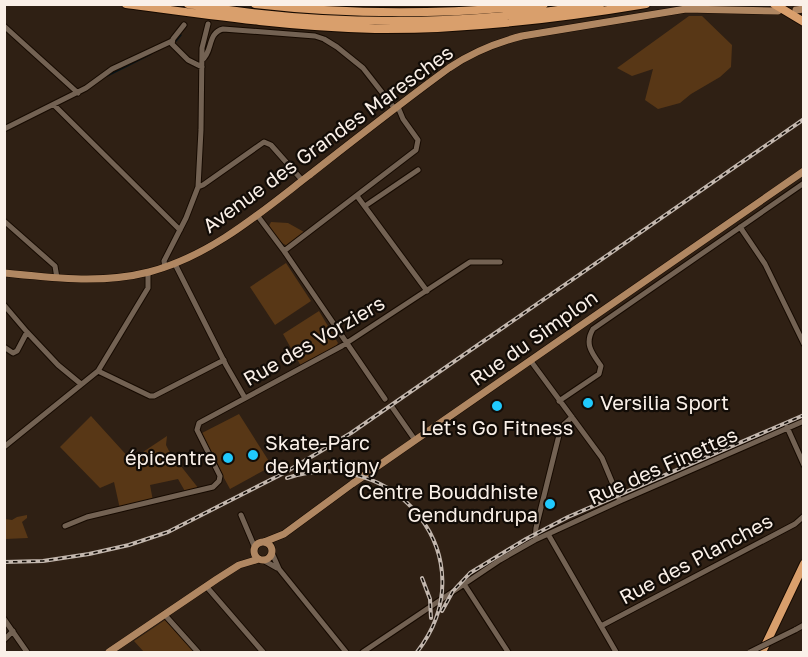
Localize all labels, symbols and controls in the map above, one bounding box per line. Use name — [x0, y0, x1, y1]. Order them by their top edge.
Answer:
street label: Avenue des Grandes Maresches — [198, 39, 457, 237]
street label: Rue du Simplon — [465, 284, 602, 390]
street label: Rue des Vorziers — [239, 290, 388, 390]
place label: Versilia Sport — [600, 390, 729, 414]
marker: Versilia Sport — [581, 396, 595, 410]
marker: Let's Go Fitness — [490, 399, 504, 413]
place label: Let's Go Fitness — [421, 415, 573, 439]
street label: Rue des Finettes — [584, 421, 741, 509]
place label: Skate-Parc de Martigny — [265, 430, 379, 477]
place label: épicentre — [125, 445, 216, 469]
marker: Skate-Parc de Martigny — [246, 448, 260, 462]
marker: épicentre — [221, 451, 235, 465]
place label: Centre Bouddhiste Gendundrupa — [359, 479, 538, 526]
marker: Centre Bouddhiste Gendundrupa — [543, 497, 557, 511]
street label: Rue des Planches — [615, 508, 776, 609]

